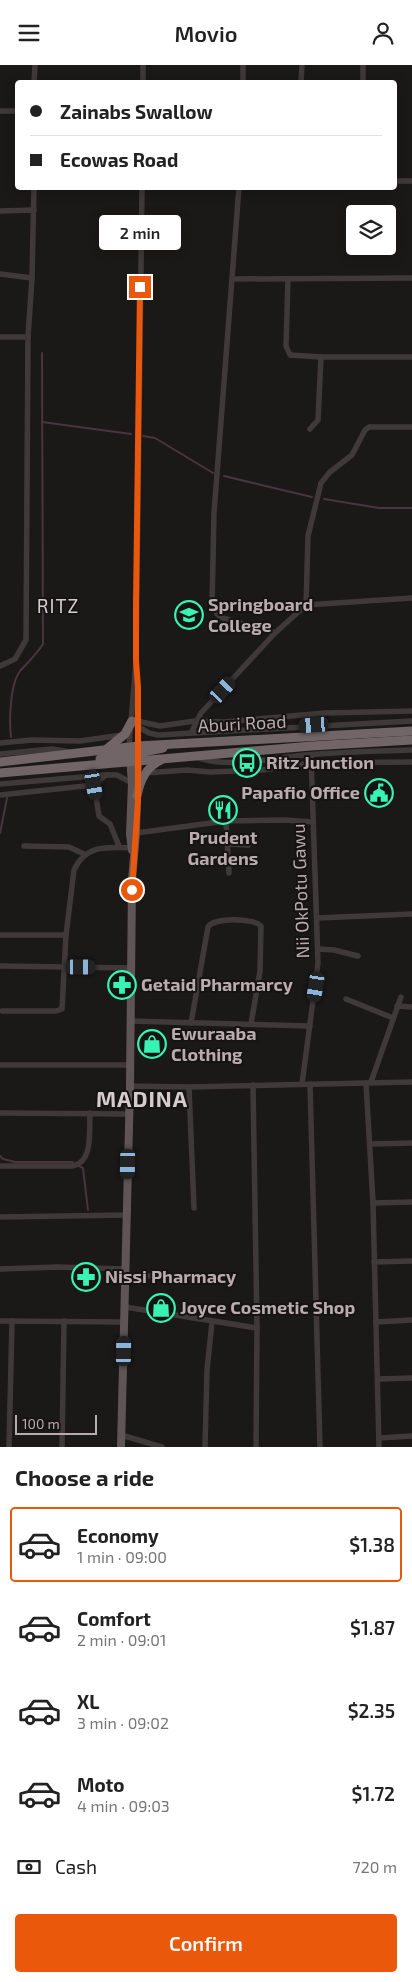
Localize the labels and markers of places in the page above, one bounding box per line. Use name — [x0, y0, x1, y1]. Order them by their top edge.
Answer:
place label: Springboard College — [208, 593, 313, 636]
school or university icon: Springboard College — [174, 600, 204, 630]
bus stop icon: Ritz Junction — [232, 748, 262, 778]
place label: Ritz Junction — [266, 751, 374, 773]
public building icon: Papafio Office — [364, 778, 394, 808]
place label: Papafio Office — [241, 781, 360, 803]
restaurant icon: Prudent Gardens — [208, 795, 238, 825]
place label: Prudent Gardens — [188, 826, 258, 869]
pharmacy icon: Getaid Pharmarcy — [107, 970, 137, 1000]
place label: Getaid Pharmarcy — [141, 973, 294, 995]
place label: Ewuraaba Clothing — [171, 1022, 256, 1065]
shop icon: Ewuraaba Clothing — [137, 1029, 167, 1059]
pharmacy icon: Nissi Pharmacy — [71, 1262, 101, 1292]
place label: Nissi Pharmacy — [105, 1265, 237, 1287]
shop icon: Joyce Cosmetic Shop — [146, 1293, 176, 1323]
place label: Joyce Cosmetic Shop — [180, 1296, 355, 1318]

